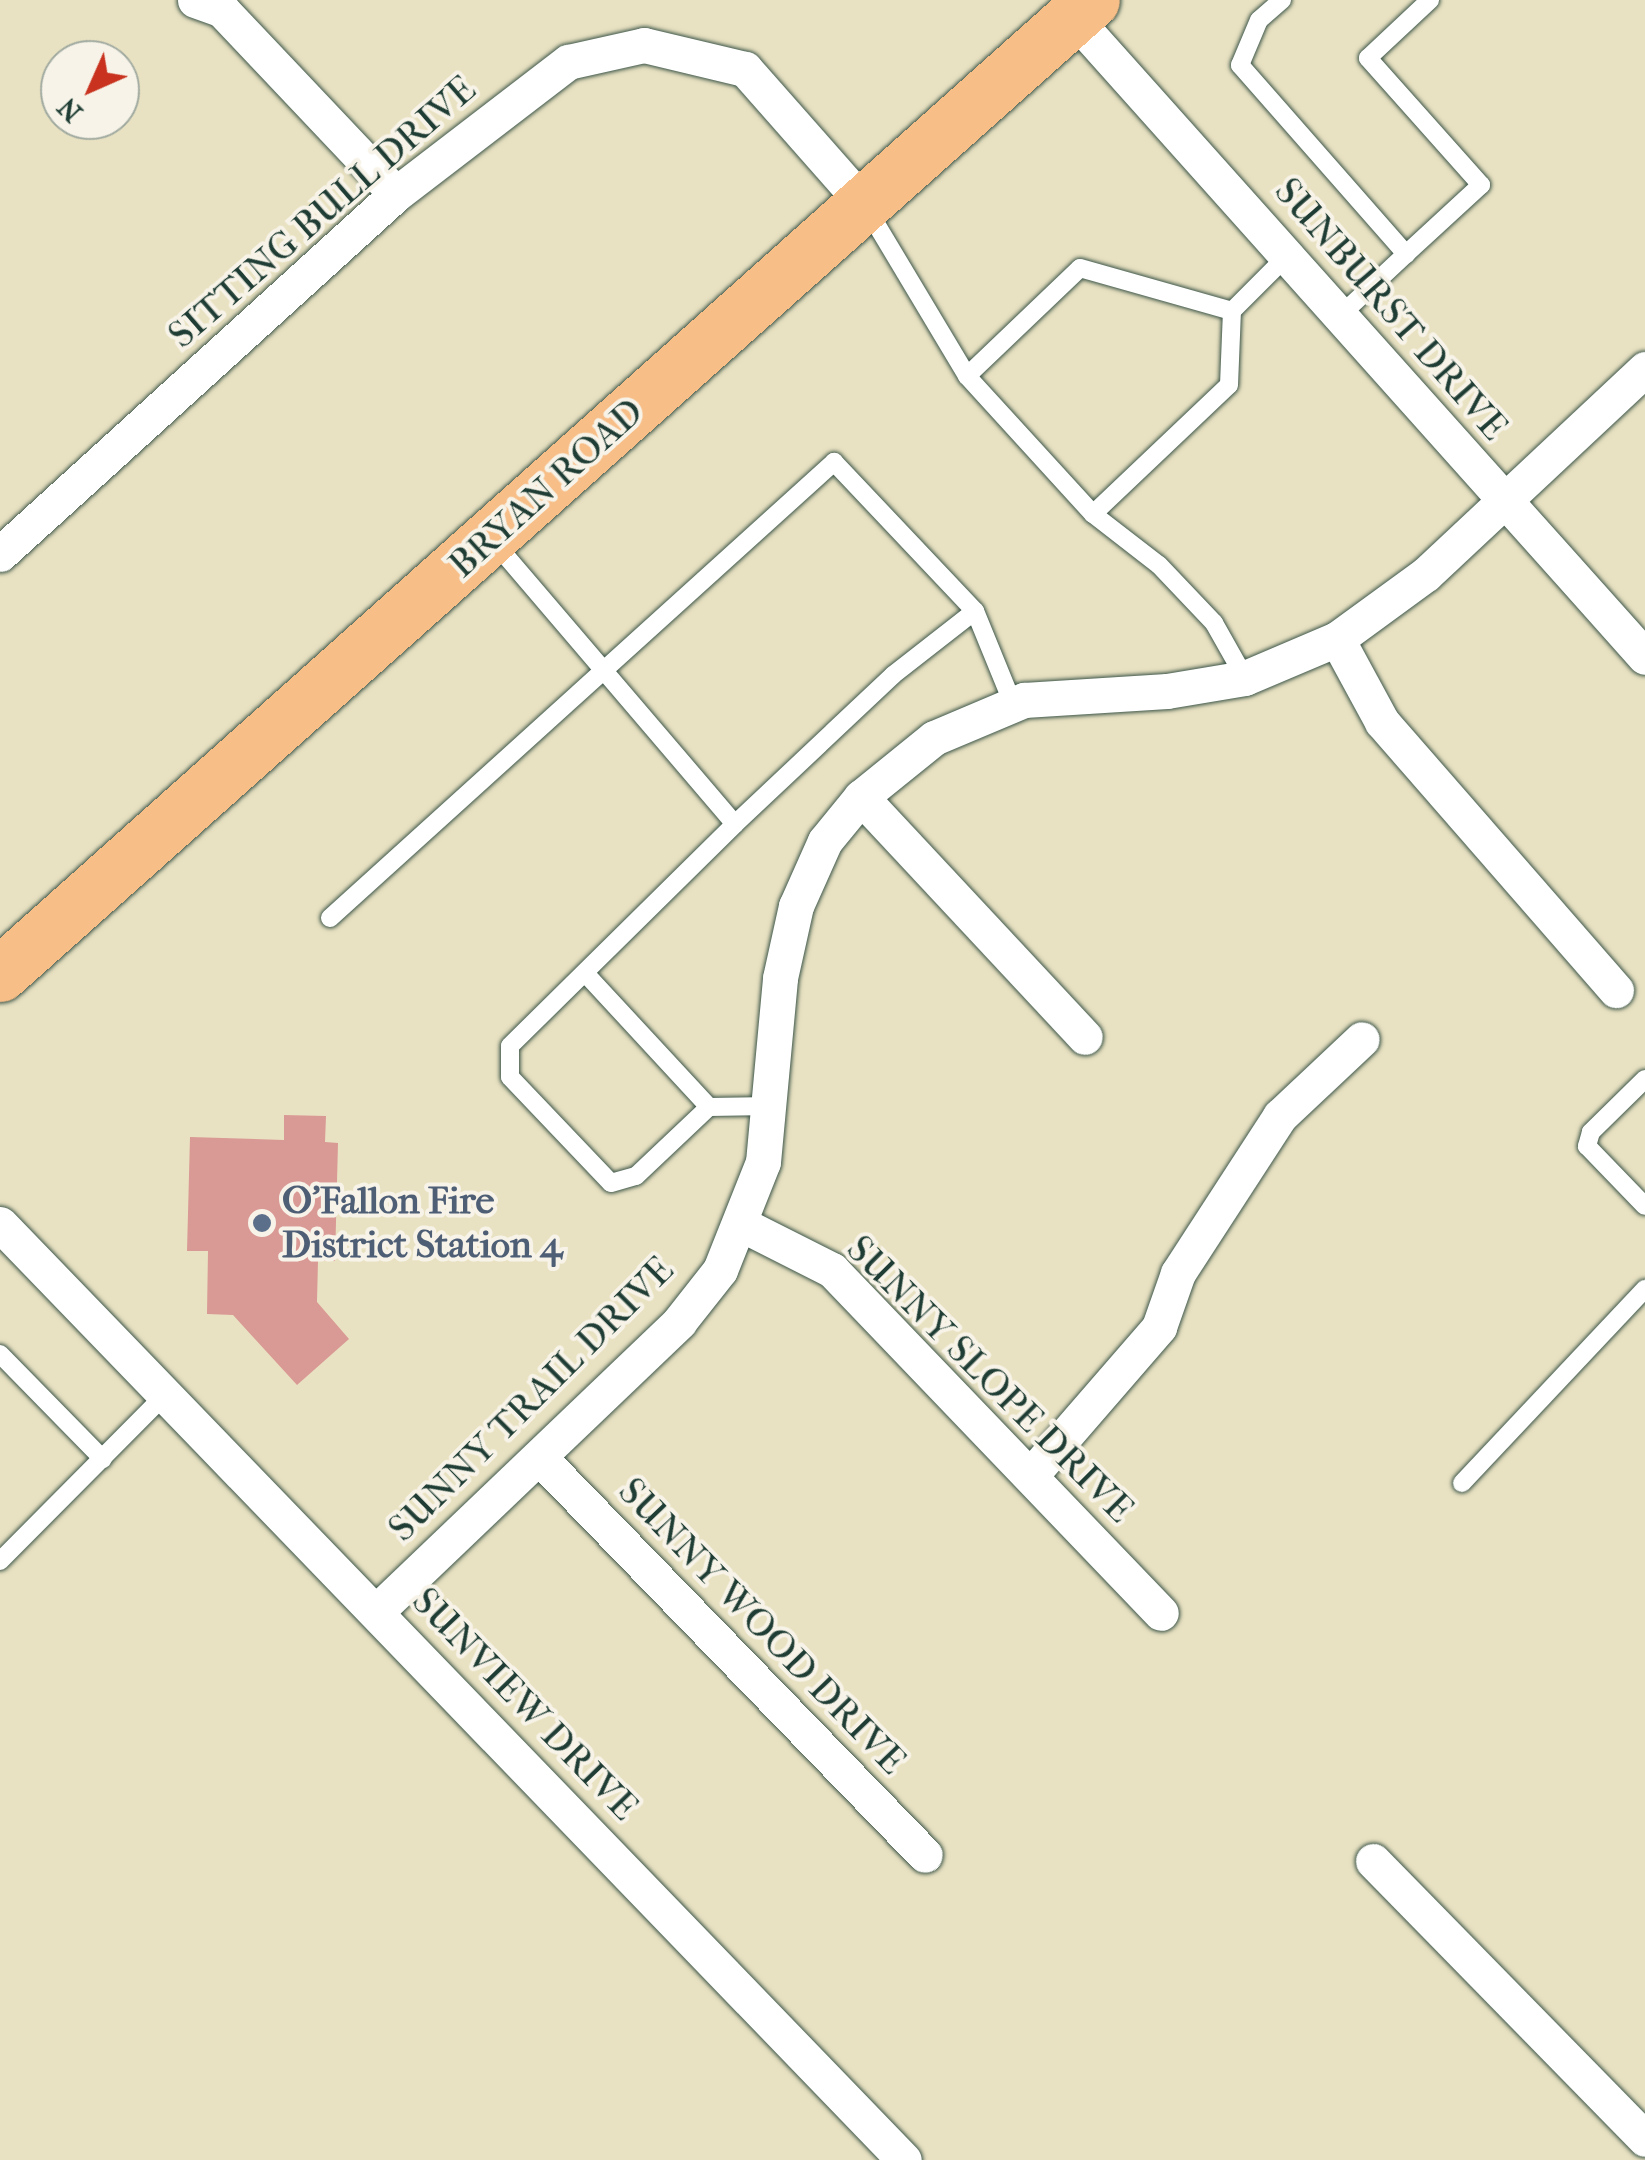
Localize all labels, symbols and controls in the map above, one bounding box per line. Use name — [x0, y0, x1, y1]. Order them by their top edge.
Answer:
north arrow — [40, 40, 140, 140]
street label: SITTING BULL DRIVE — [159, 66, 485, 358]
text: N — [51, 91, 89, 129]
street label: SUNBURST DRIVE — [1265, 169, 1517, 449]
street label: BRYAN ROAD — [439, 389, 653, 587]
place label: O'Fallon Fire District Station 4 — [282, 1178, 562, 1268]
marker: O'Fallon Fire District Station 4 — [251, 1212, 273, 1234]
street label: SUNNY SLOPE DRIVE — [837, 1226, 1143, 1532]
street label: SUNNY TRAIL DRIVE — [379, 1247, 683, 1551]
street label: SUNNY WOOD DRIVE — [609, 1469, 915, 1783]
street label: SUNVIEW DRIVE — [403, 1578, 647, 1830]

